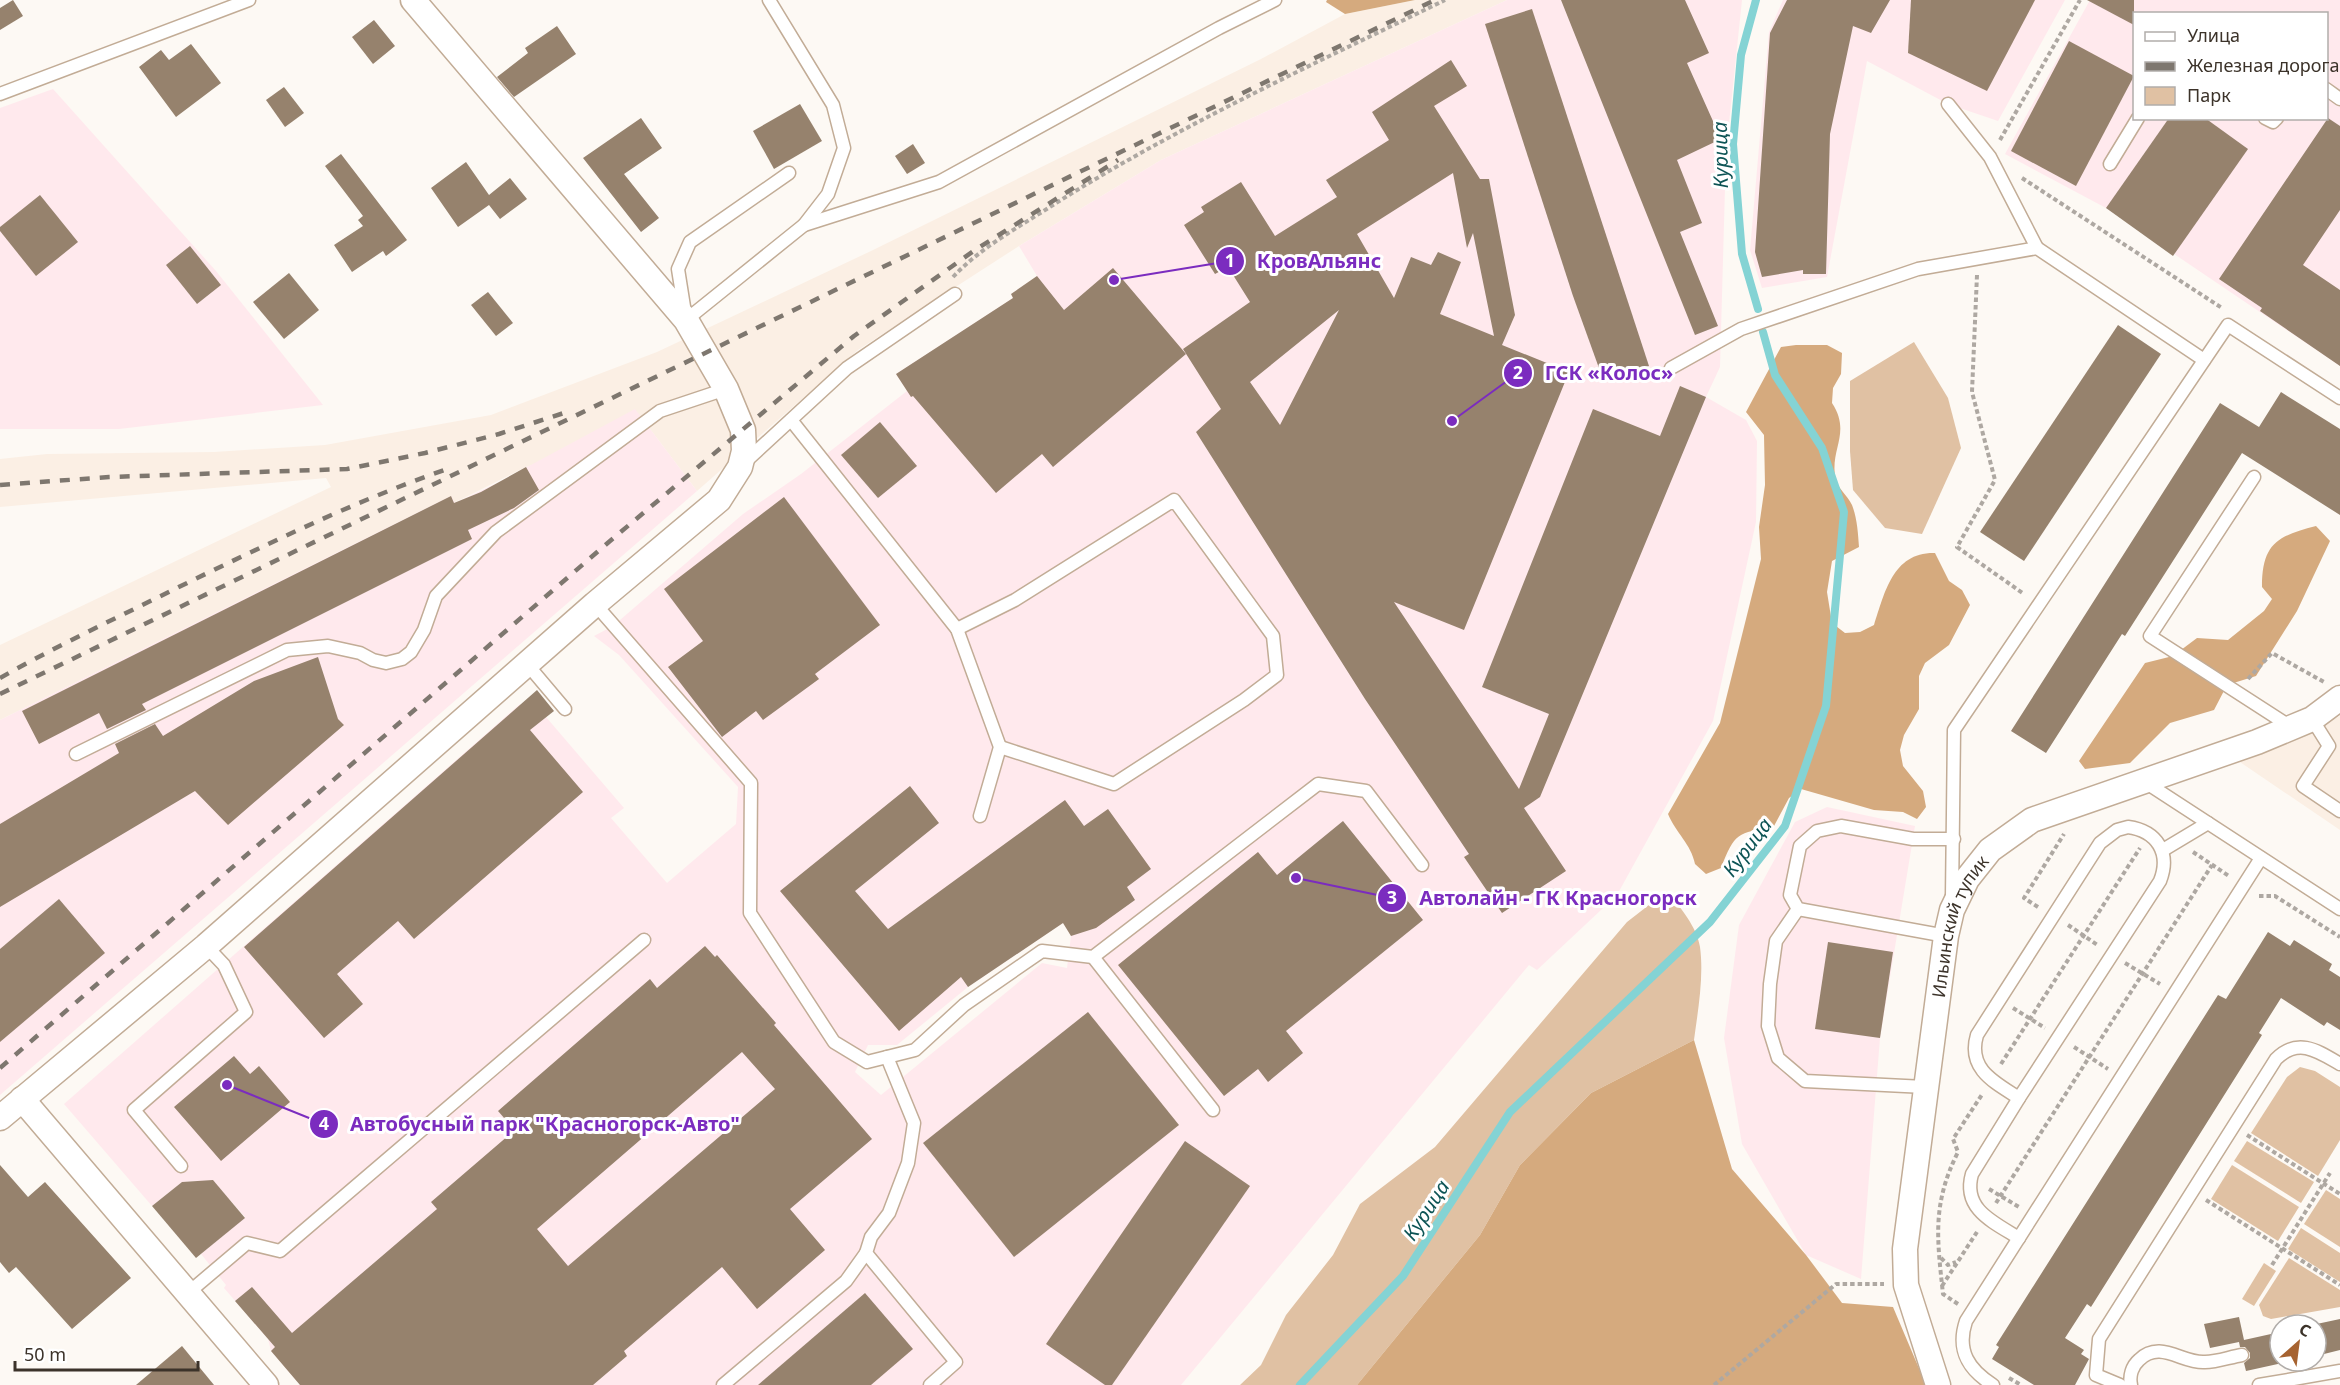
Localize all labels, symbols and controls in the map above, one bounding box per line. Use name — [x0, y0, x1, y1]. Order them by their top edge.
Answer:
legend — [2133, 12, 2328, 120]
text: Улица — [2187, 23, 2240, 47]
text: Железная дорога — [2187, 53, 2339, 77]
text: Парк — [2187, 83, 2231, 107]
water label: Курица — [1706, 121, 1734, 189]
callout: КровАльянс — [1215, 242, 1393, 280]
text: КровАльянс — [1257, 247, 1381, 274]
text: 1 — [1225, 248, 1235, 272]
callout: ГСК «Колос» — [1503, 354, 1685, 392]
text: ГСК «Колос» — [1545, 359, 1673, 386]
text: 2 — [1513, 360, 1523, 384]
water label: Курица — [1716, 812, 1778, 882]
street label: Ильинский тупик — [1926, 850, 1994, 999]
callout: Автолайн - ГК Красногорск — [1377, 879, 1709, 917]
text: Автолайн - ГК Красногорск — [1419, 884, 1698, 911]
text: 3 — [1387, 885, 1397, 909]
callout: Автобусный парк "Красногорск-Авто" — [309, 1105, 752, 1143]
text: Автобусный парк "Красногорск-Авто" — [350, 1110, 740, 1137]
text: 4 — [319, 1111, 329, 1135]
water label: Курица — [1396, 1175, 1456, 1245]
north arrow — [2268, 1313, 2328, 1373]
text: С — [2295, 1318, 2315, 1342]
scale bar — [15, 1334, 198, 1372]
text: 50 m — [24, 1342, 66, 1366]

